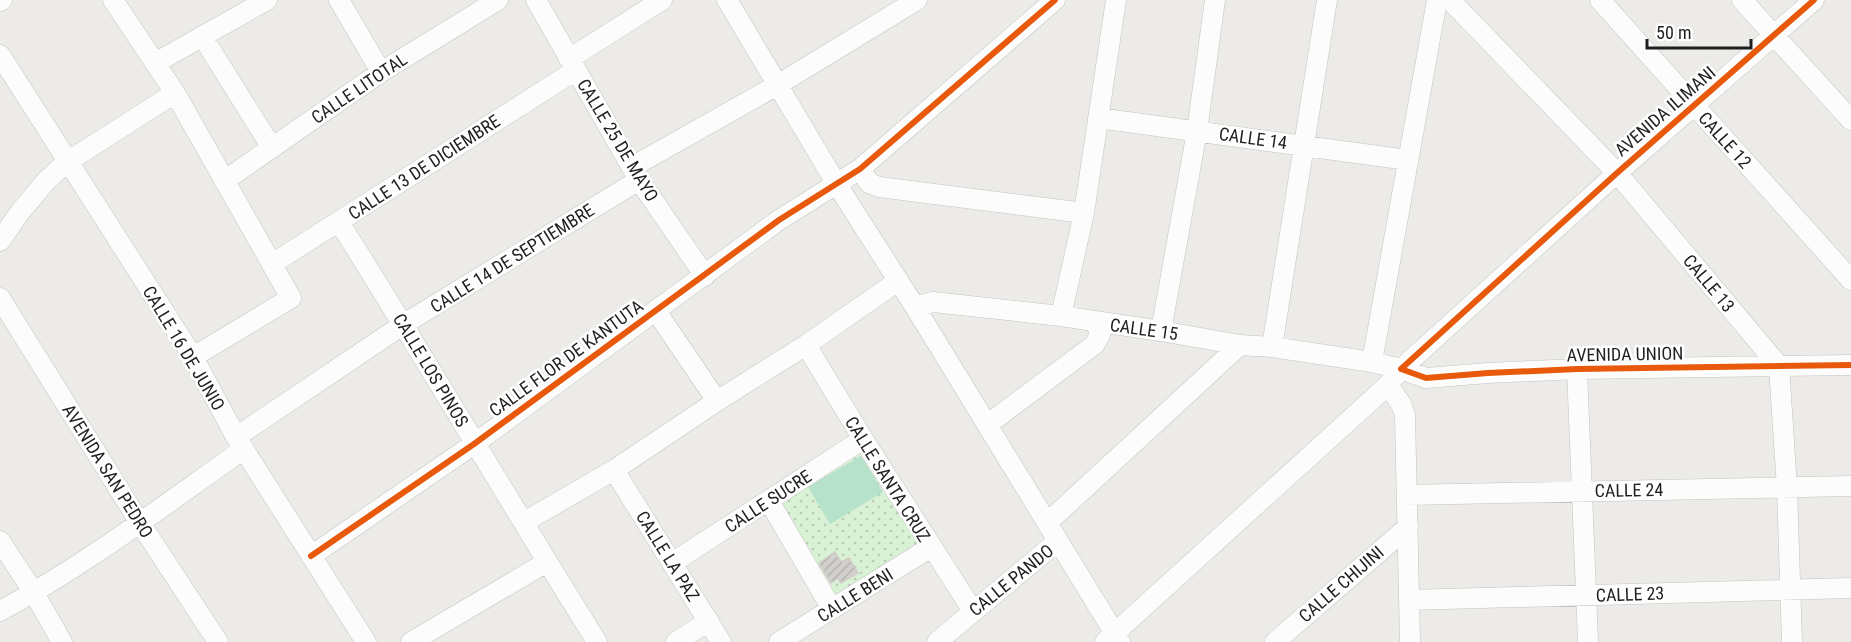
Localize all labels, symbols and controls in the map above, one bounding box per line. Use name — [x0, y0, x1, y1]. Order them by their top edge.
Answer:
scale bar — [1647, 12, 1750, 50]
text: 50 m — [1656, 22, 1691, 43]
street label: CALLE LITOTAL — [307, 48, 411, 128]
street label: AVENIDA ILIMANI — [1610, 62, 1720, 160]
street label: CALLE 25 DE MAYO — [573, 75, 663, 205]
street label: CALLE 12 — [1694, 107, 1756, 173]
street label: CALLE 13 DE DICIEMBRE — [344, 110, 504, 224]
street label: CALLE 14 — [1218, 123, 1289, 153]
street label: CALLE 14 DE SEPTIEMBRE — [426, 199, 598, 317]
street label: CALLE 13 — [1679, 250, 1739, 316]
street label: CALLE 16 DE JUNIO — [139, 282, 229, 414]
street label: CALLE FLOR DE KANTUTA — [485, 295, 647, 421]
street label: CALLE LOS PINOS — [389, 309, 473, 431]
street label: CALLE 15 — [1109, 314, 1180, 344]
street label: AVENIDA UNION — [1567, 342, 1683, 366]
street label: AVENIDA SAN PEDRO — [58, 400, 158, 542]
street label: CALLE SANTA CRUZ — [841, 412, 935, 546]
street label: CALLE SUCRE — [721, 465, 815, 537]
street label: CALLE 24 — [1595, 479, 1664, 501]
street label: CALLE LA PAZ — [632, 507, 704, 605]
street label: CALLE PANDO — [965, 540, 1057, 620]
street label: CALLE CHIJINI — [1294, 541, 1388, 627]
street label: CALLE BENI — [813, 564, 897, 626]
street label: CALLE 23 — [1595, 582, 1665, 606]

